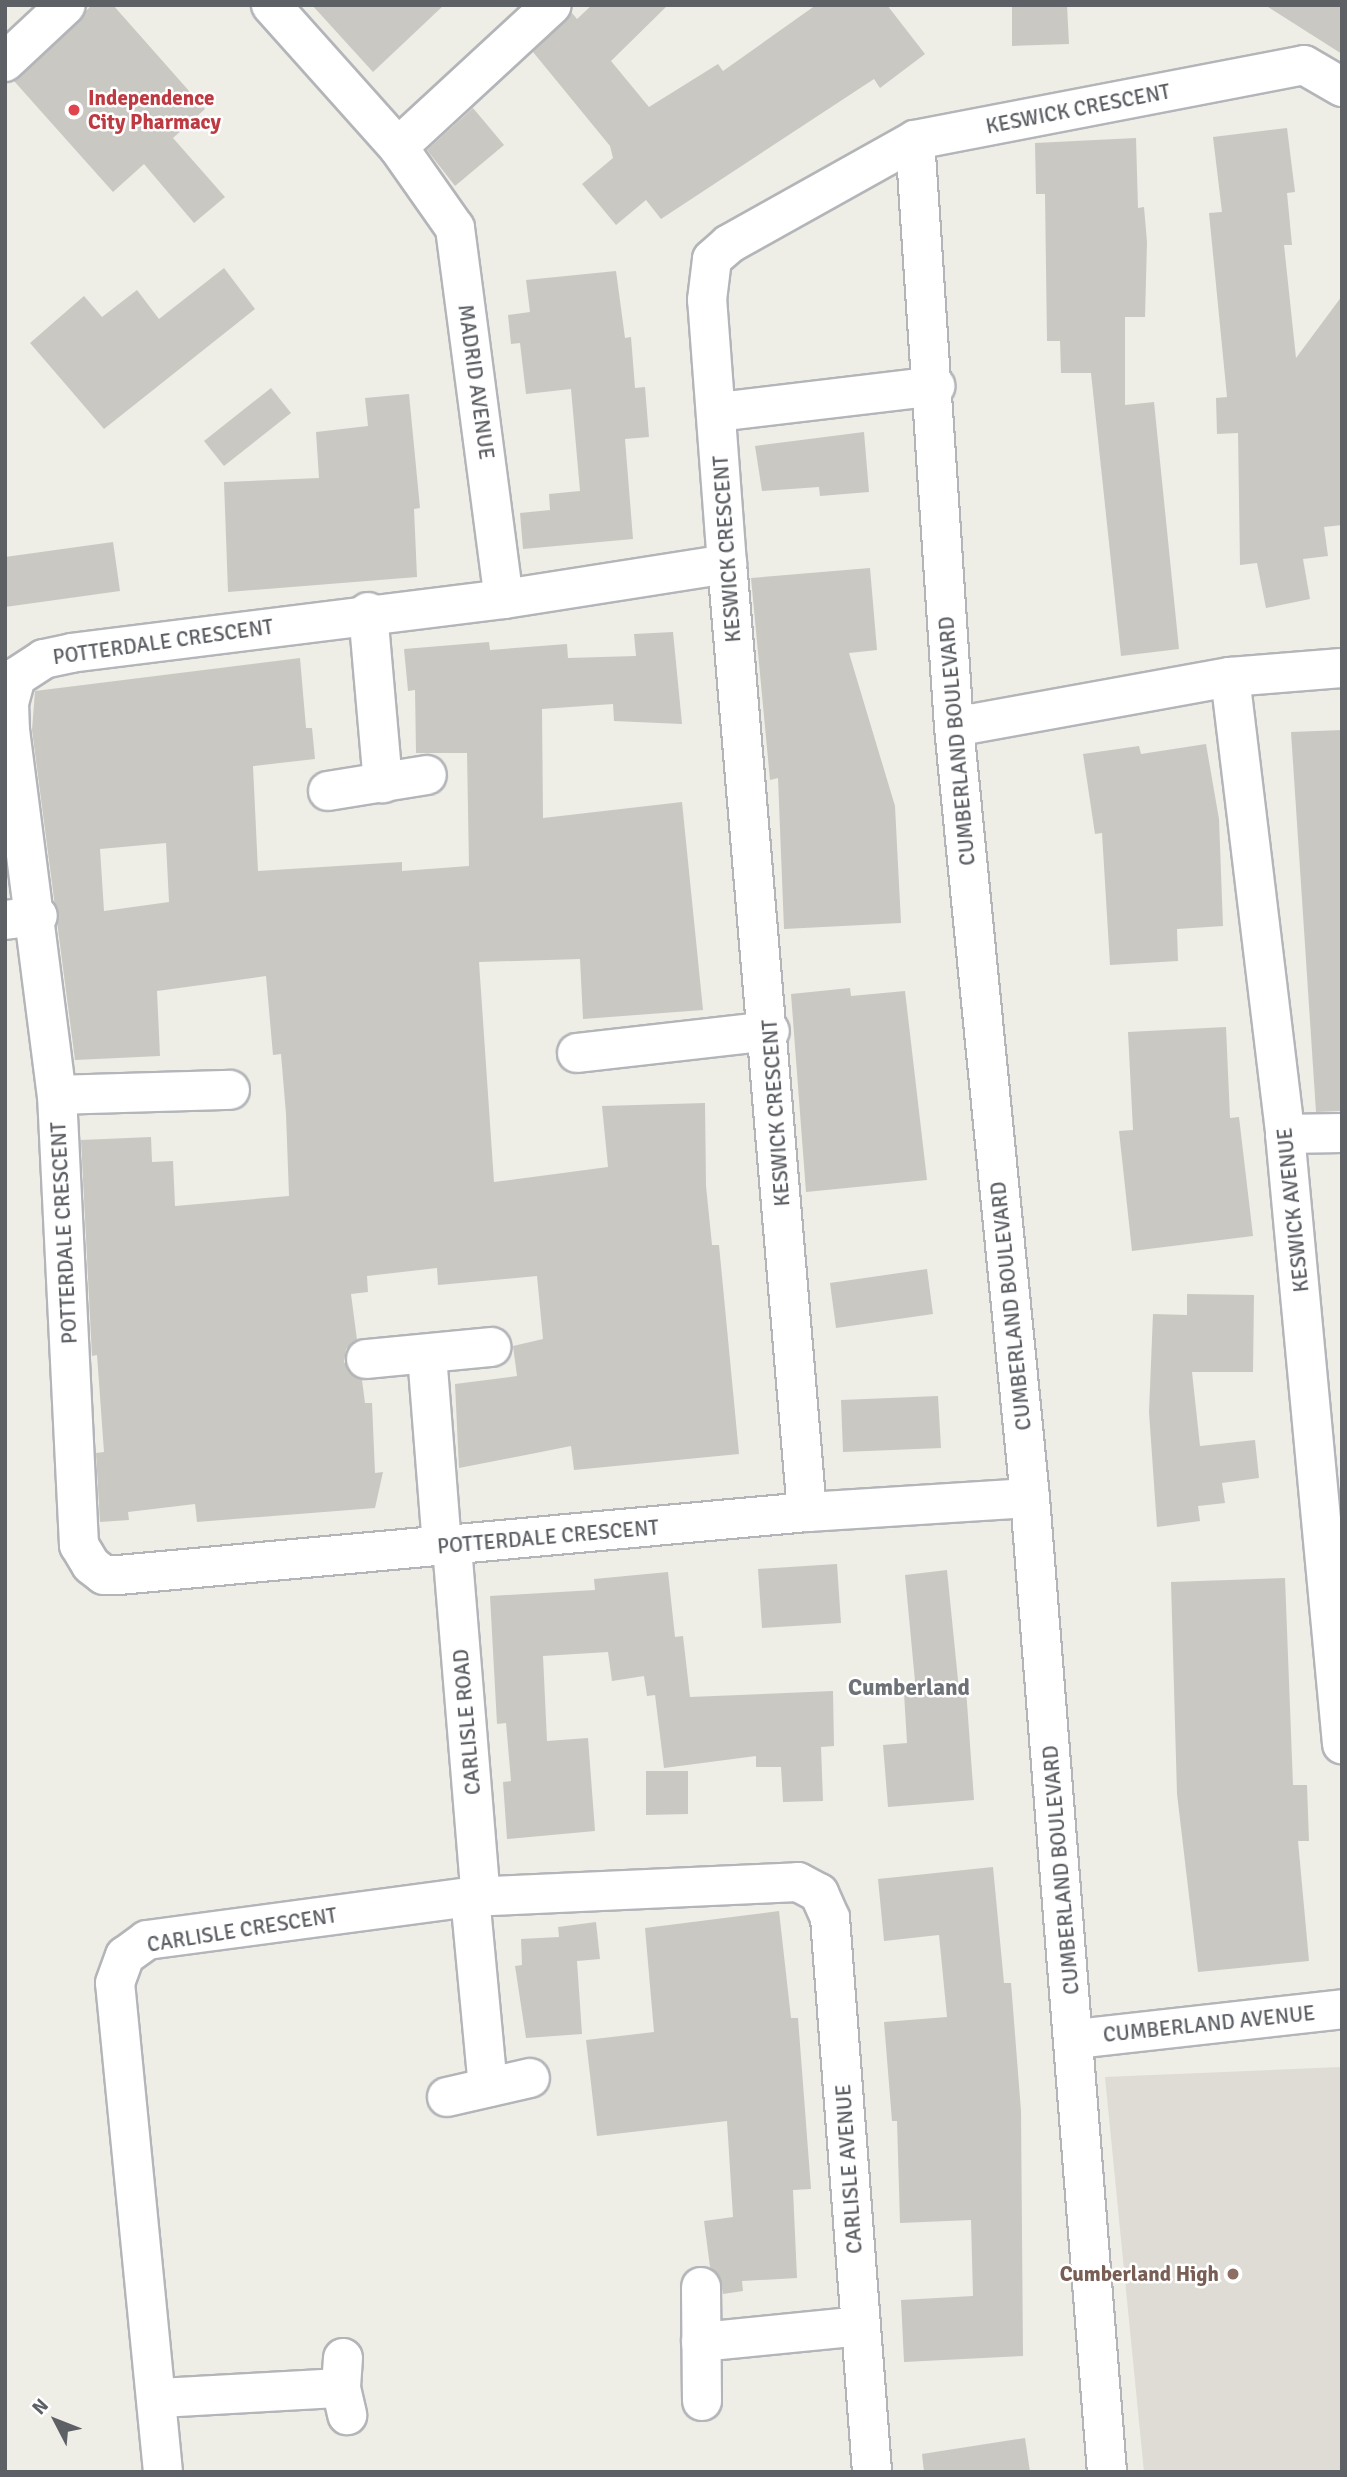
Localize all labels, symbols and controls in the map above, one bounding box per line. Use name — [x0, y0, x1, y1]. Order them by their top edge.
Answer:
street label: KESWICK CRESCENT — [984, 79, 1172, 139]
place label: Independence City Pharmacy — [88, 85, 221, 135]
marker: Independence City Pharmacy — [66, 102, 82, 118]
street label: MADRID AVENUE — [453, 303, 499, 461]
street label: KESWICK CRESCENT — [708, 455, 746, 643]
street label: POTTERDALE CRESCENT — [51, 614, 275, 670]
street label: CUMBERLAND BOULEVARD — [934, 615, 980, 867]
street label: KESWICK CRESCENT — [757, 1019, 795, 1207]
street label: POTTERDALE CRESCENT — [46, 1121, 82, 1345]
street label: KESWICK AVENUE — [1272, 1126, 1314, 1294]
street label: CUMBERLAND BOULEVARD — [985, 1180, 1037, 1432]
street label: POTTERDALE CRESCENT — [436, 1515, 660, 1559]
street label: CARLISLE ROAD — [448, 1648, 486, 1796]
district label: Cumberland — [848, 1674, 970, 1702]
street label: CUMBERLAND BOULEVARD — [1038, 1744, 1084, 1996]
street label: CARLISLE CRESCENT — [145, 1903, 339, 1957]
street label: CUMBERLAND AVENUE — [1102, 2000, 1316, 2048]
street label: CARLISLE AVENUE — [831, 2083, 867, 2255]
place label: Cumberland High — [1060, 2261, 1219, 2287]
marker: Cumberland High — [1225, 2266, 1241, 2282]
north arrow — [21, 2386, 91, 2456]
text: N — [27, 2394, 54, 2420]

